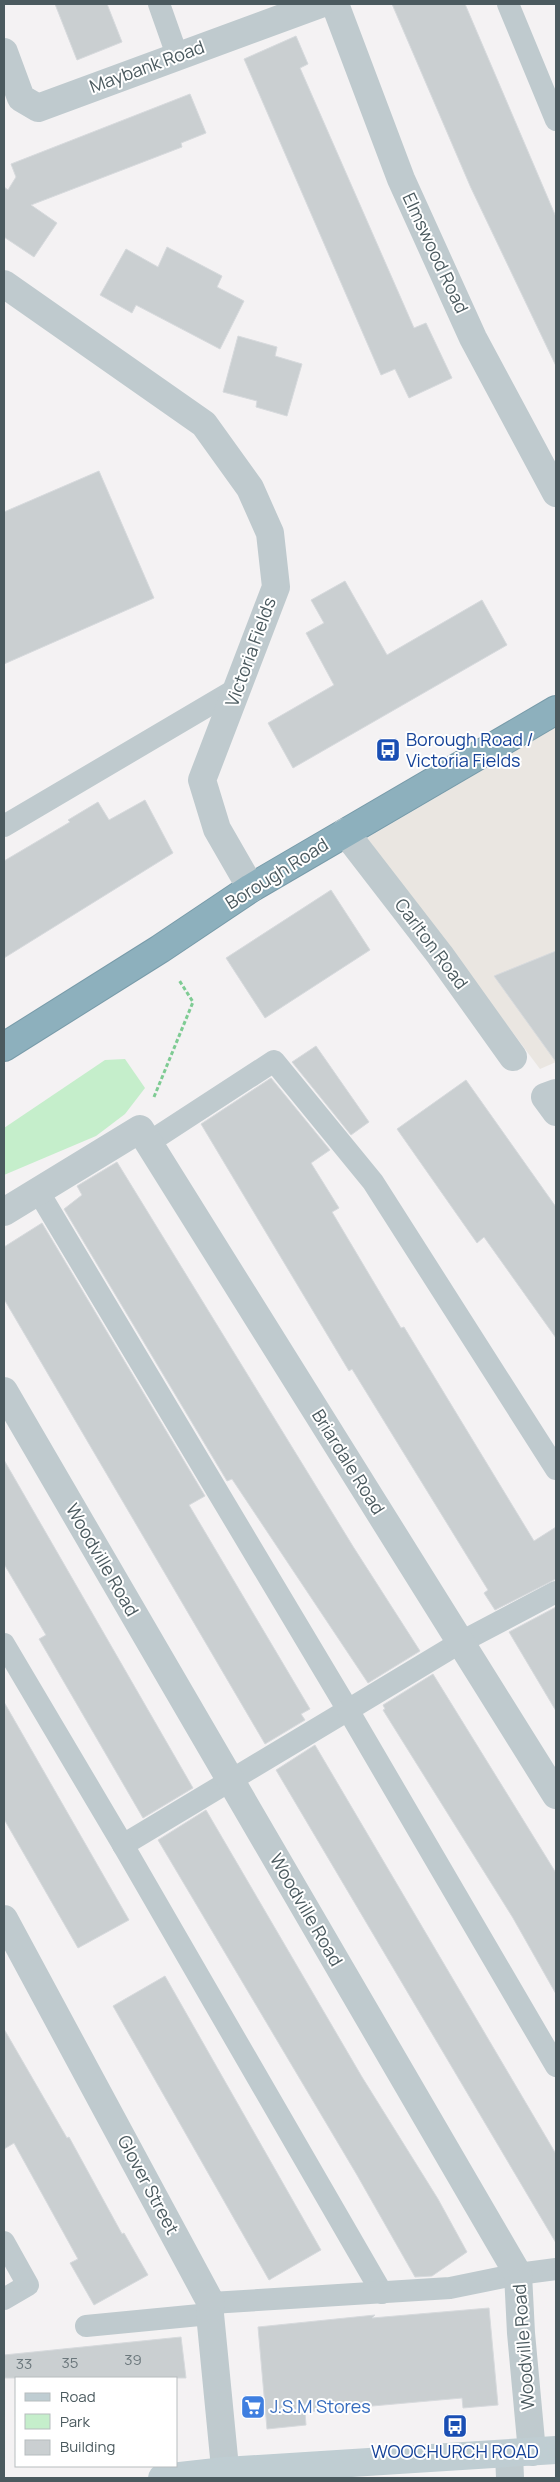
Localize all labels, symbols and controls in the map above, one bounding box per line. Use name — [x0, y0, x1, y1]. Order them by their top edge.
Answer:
street label: Maybank Road — [86, 34, 207, 98]
street label: Elmswood Road — [397, 188, 474, 317]
street label: Victoria Fields — [219, 594, 281, 710]
place label: Borough Road / Victoria Fields — [406, 727, 534, 772]
bus stop icon: Borough Road / Victoria Fields — [375, 737, 401, 763]
street label: Borough Road — [221, 832, 332, 914]
street label: Carlton Road — [390, 893, 474, 994]
street label: Briardale Road — [307, 1404, 391, 1519]
street label: Woodville Road — [61, 1499, 145, 1620]
street label: Woodville Road — [265, 1849, 349, 1970]
street label: Glover Street — [113, 2131, 185, 2238]
street label: Woodville Road — [507, 2283, 539, 2411]
house number: 39 — [124, 2349, 142, 2370]
house number: 35 — [62, 2352, 78, 2373]
house number: 33 — [16, 2353, 32, 2374]
legend — [15, 2377, 178, 2467]
text: Road — [60, 2386, 96, 2407]
supermarket icon: J.S.M Stores — [240, 2394, 266, 2420]
place label: J.S.M Stores — [270, 2394, 371, 2418]
text: Park — [60, 2411, 90, 2432]
bus stop icon: WOOCHURCH ROAD — [442, 2413, 468, 2439]
text: Building — [60, 2436, 115, 2457]
place label: WOOCHURCH ROAD — [371, 2439, 539, 2463]

